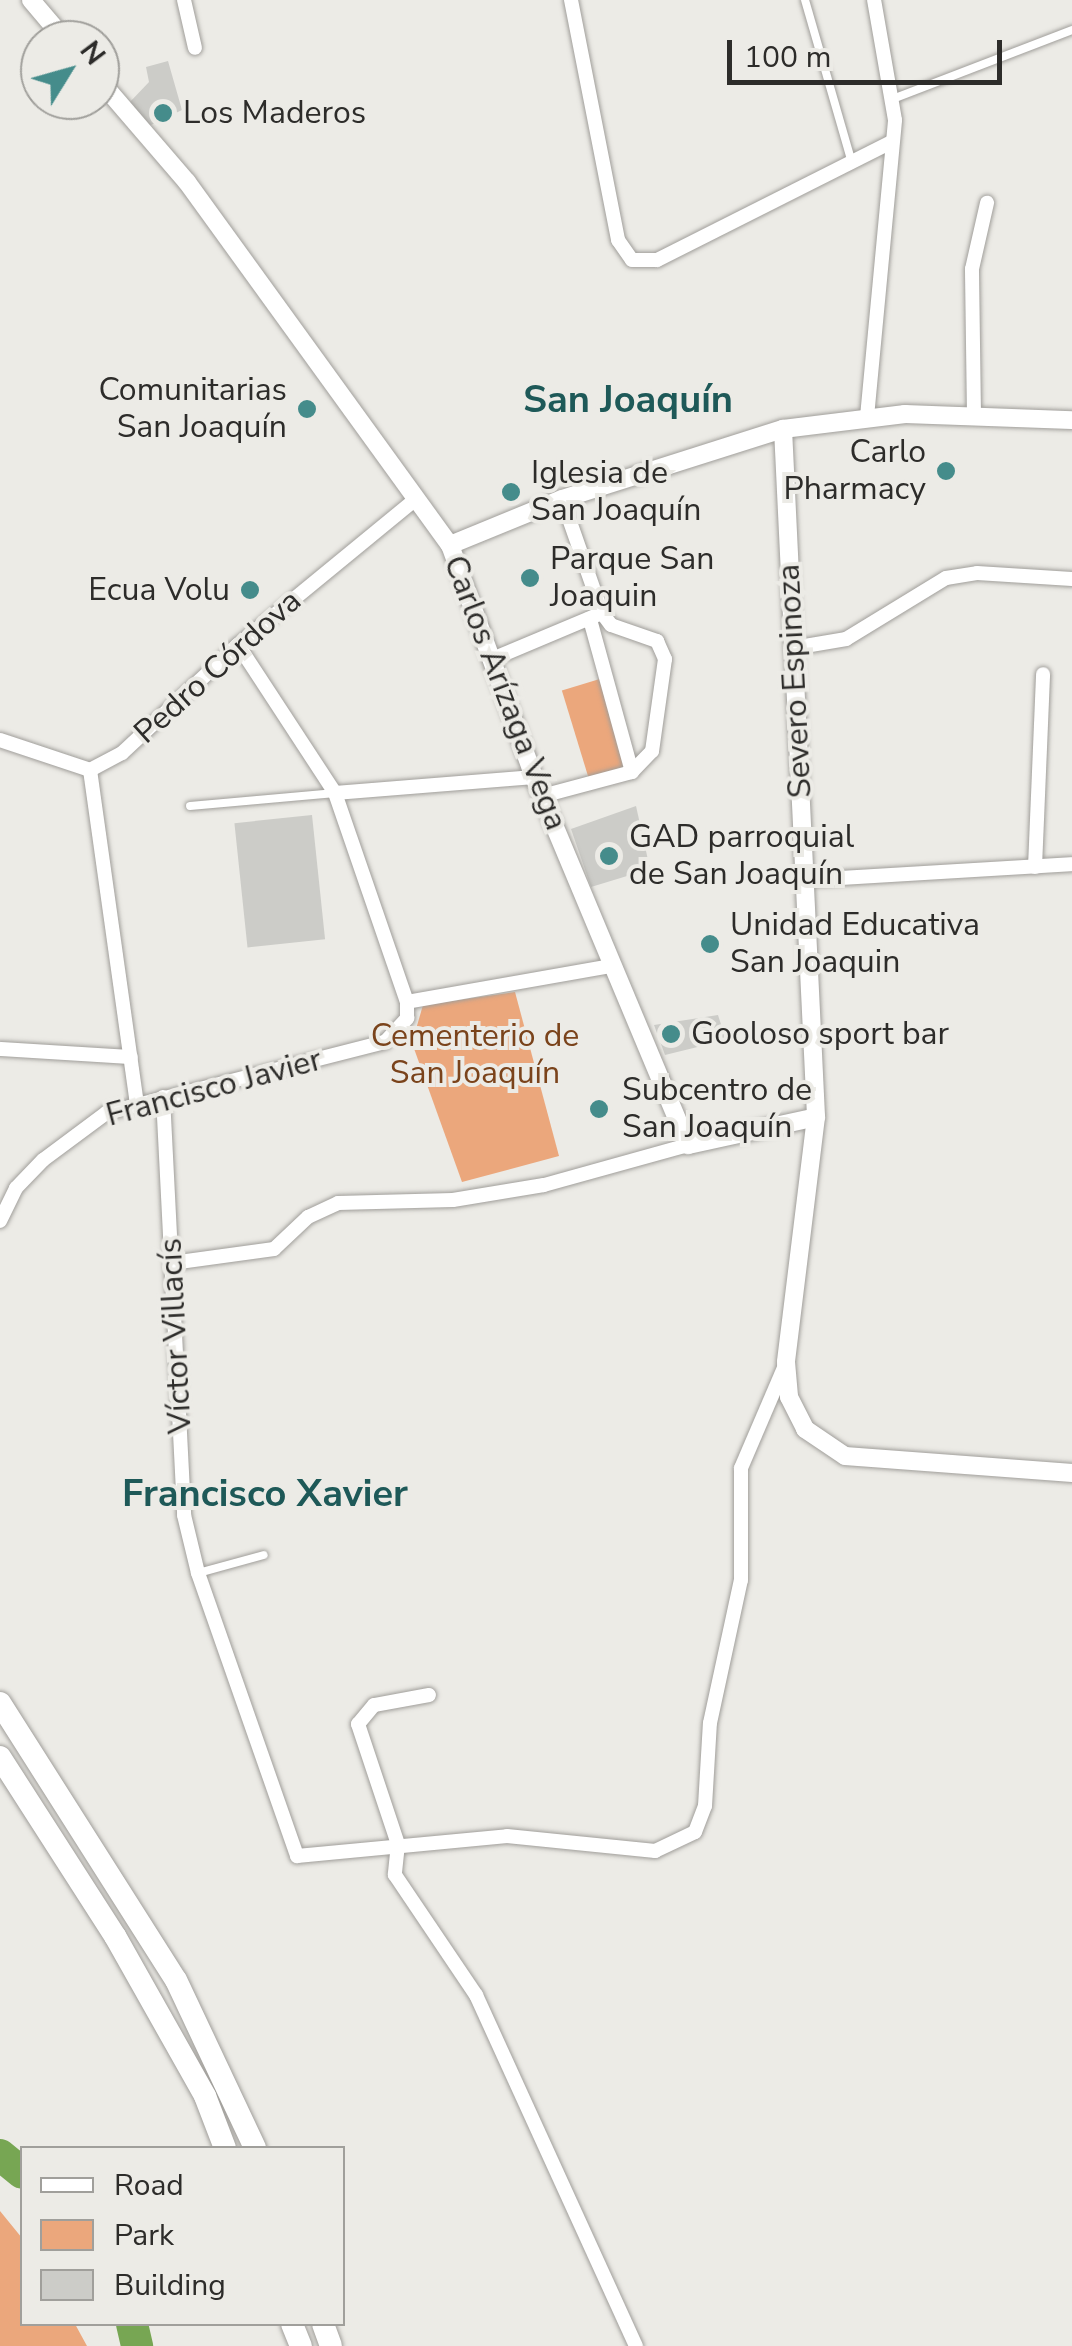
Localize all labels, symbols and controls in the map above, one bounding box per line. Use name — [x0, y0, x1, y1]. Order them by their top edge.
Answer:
north arrow — [20, 20, 120, 120]
scale bar — [732, 20, 1007, 82]
text: N — [71, 33, 114, 73]
text: 100 m — [744, 37, 831, 78]
place label: Los Maderos — [183, 94, 366, 132]
marker: Los Maderos — [152, 102, 174, 124]
place label: Comunitarias San Joaquín — [98, 372, 287, 447]
district label: San Joaquín — [523, 377, 733, 423]
marker: Comunitarias San Joaquín — [296, 398, 318, 420]
place label: Carlo Pharmacy — [783, 434, 926, 509]
place label: Iglesia de San Joaquín — [531, 455, 701, 530]
marker: Carlo Pharmacy — [935, 460, 957, 482]
marker: Iglesia de San Joaquín — [500, 481, 522, 503]
place label: Parque San Joaquin — [550, 541, 714, 616]
street label: Carlos Arízaga Vega — [435, 550, 575, 836]
street label: Severo Espinoza — [770, 563, 820, 799]
marker: Parque San Joaquin — [519, 567, 541, 589]
place label: Ecua Volu — [88, 571, 230, 609]
marker: Ecua Volu — [239, 579, 261, 601]
street label: Pedro Córdova — [127, 582, 309, 752]
place label: GAD parroquial de San Joaquín — [629, 819, 854, 894]
marker: GAD parroquial de San Joaquín — [598, 845, 620, 867]
place label: Unidad Educativa San Joaquin — [730, 907, 980, 982]
marker: Unidad Educativa San Joaquin — [699, 933, 721, 955]
place label: Gooloso sport bar — [691, 1015, 949, 1053]
park label: Cementerio de San Joaquín — [371, 1018, 579, 1093]
marker: Gooloso sport bar — [660, 1023, 682, 1045]
street label: Francisco Javier — [102, 1041, 326, 1135]
place label: Subcentro de San Joaquín — [622, 1072, 812, 1147]
marker: Subcentro de San Joaquín — [586, 1096, 612, 1122]
street label: Víctor Villacís — [152, 1237, 200, 1435]
district label: Francisco Xavier — [122, 1471, 408, 1517]
legend — [20, 2146, 345, 2326]
text: Road — [114, 2165, 184, 2206]
text: Park — [114, 2215, 174, 2256]
text: Building — [114, 2265, 226, 2306]

